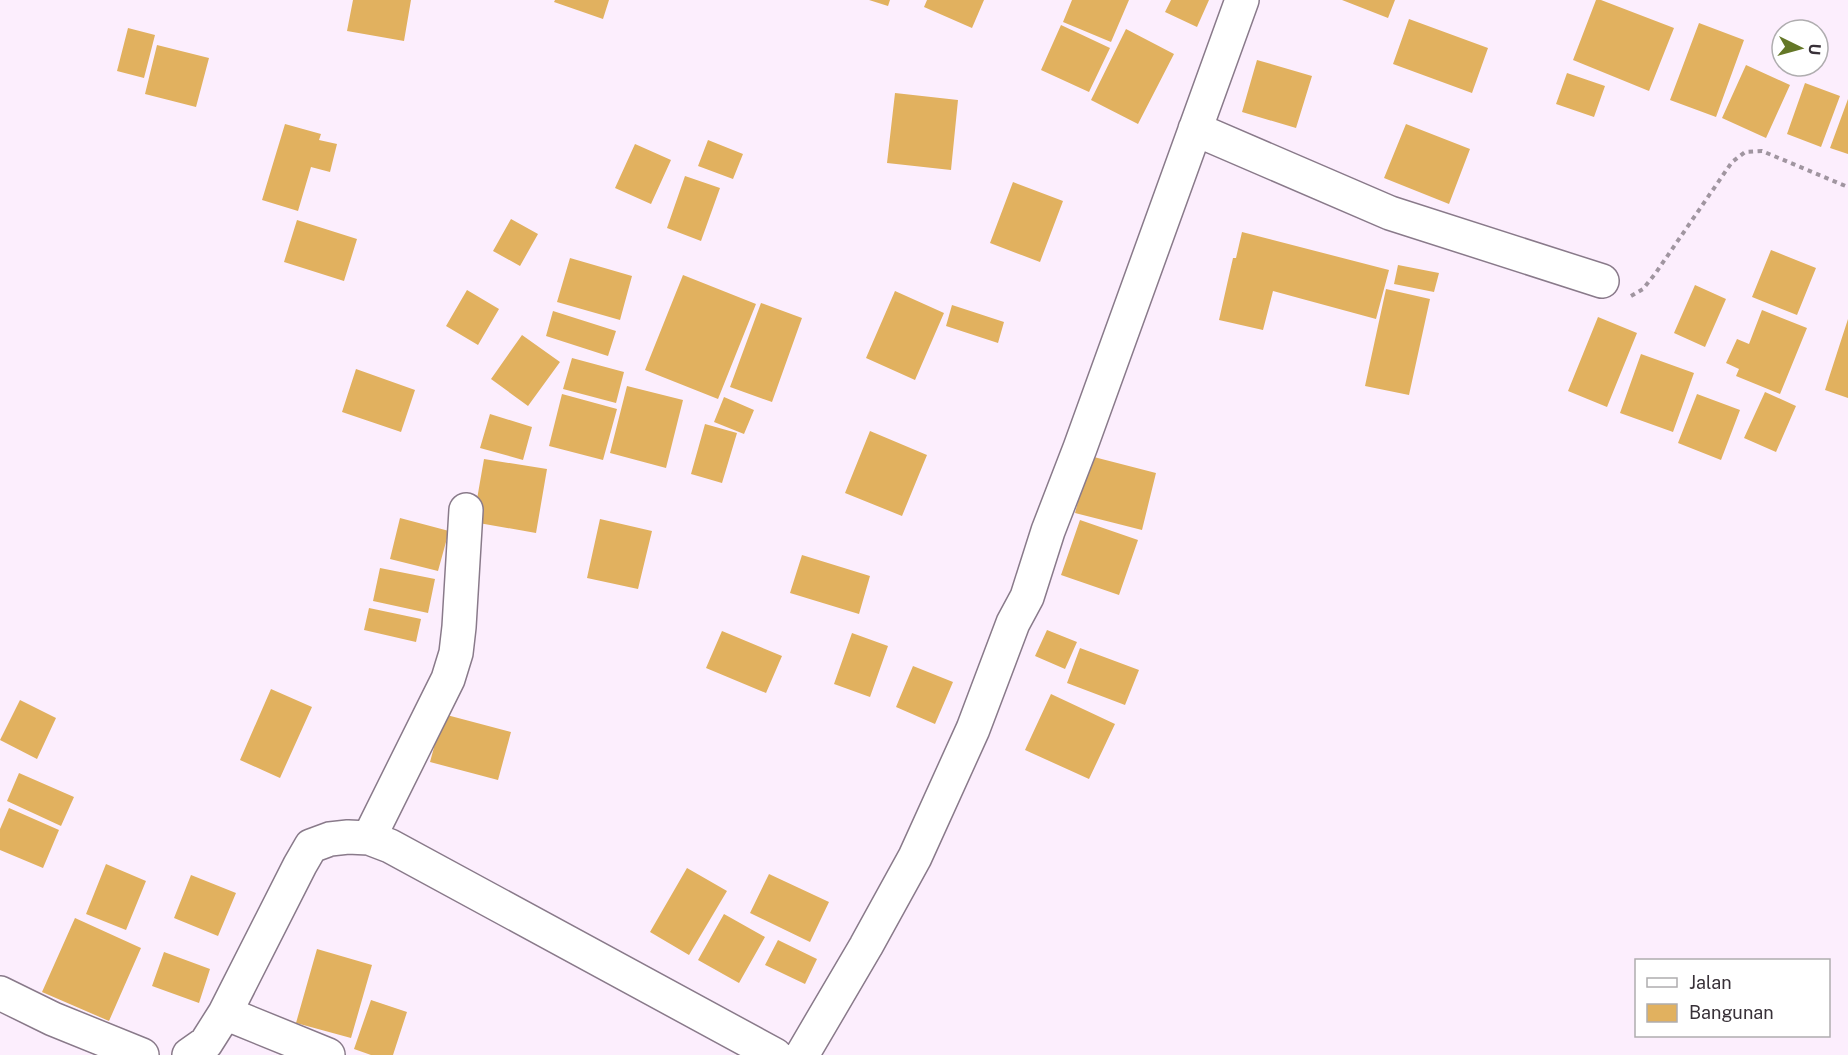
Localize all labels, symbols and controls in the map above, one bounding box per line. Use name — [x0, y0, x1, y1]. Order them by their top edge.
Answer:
north arrow — [1770, 18, 1830, 78]
text: U — [1804, 43, 1824, 56]
legend — [1635, 959, 1830, 1037]
text: Jalan — [1689, 972, 1732, 993]
text: Bangunan — [1689, 1002, 1774, 1023]

